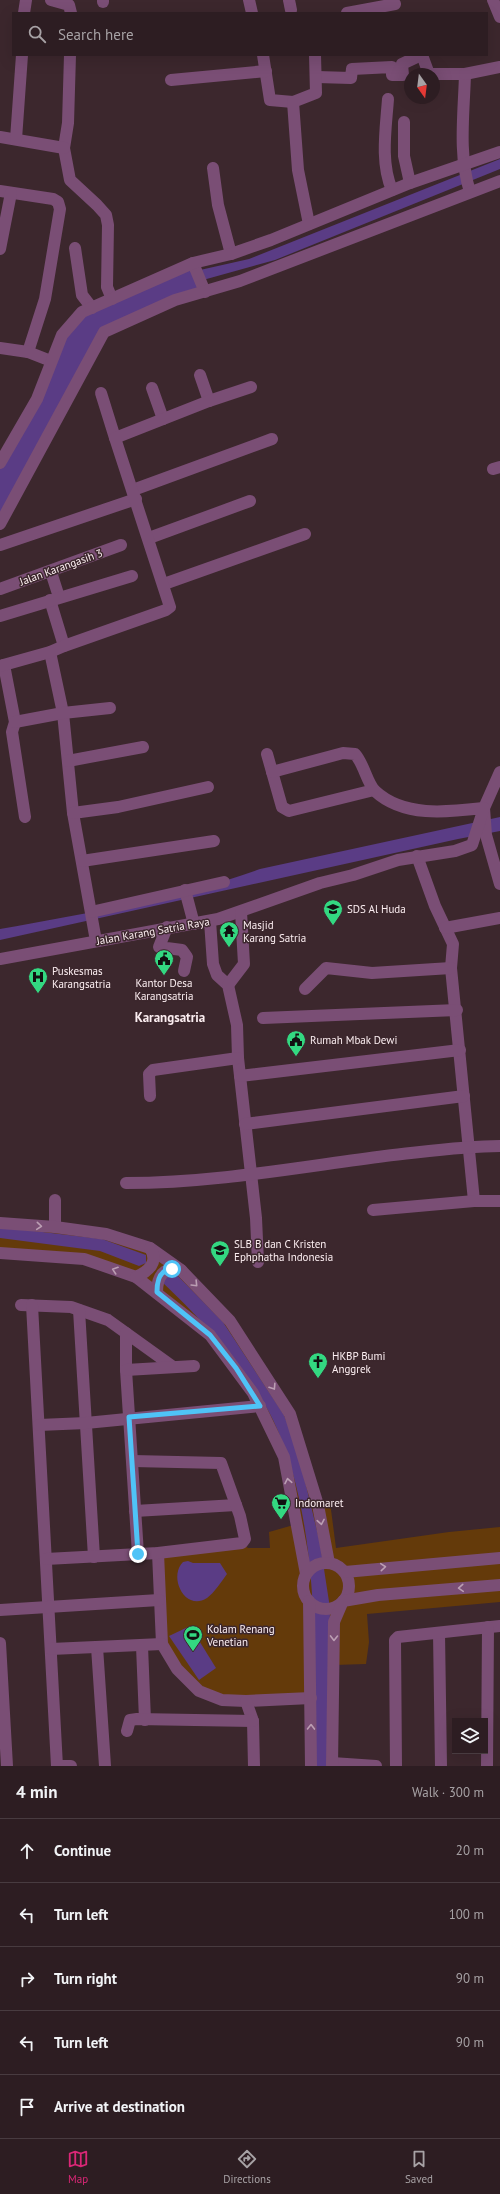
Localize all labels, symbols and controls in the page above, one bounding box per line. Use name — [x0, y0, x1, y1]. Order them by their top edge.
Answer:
search box — [12, 12, 488, 56]
icon: search — [26, 23, 48, 45]
text: Search here — [58, 25, 134, 44]
north arrow — [404, 68, 440, 104]
street label: Jalan Karangasih 3 — [17, 546, 104, 589]
school or university icon: SDS Al Huda — [322, 898, 344, 926]
place label: SDS Al Huda — [347, 902, 406, 916]
street label: Jalan Karang Satria Raya — [94, 914, 211, 948]
place label: Masjid Karang Satria — [243, 918, 306, 945]
temple icon: Masjid Karang Satria — [218, 920, 240, 948]
public building icon: Kantor Desa Karangsatria — [153, 948, 175, 976]
place label: Puskesmas Karangsatria — [52, 964, 111, 991]
hospital icon: Puskesmas Karangsatria — [27, 966, 49, 994]
place label: Kantor Desa Karangsatria — [135, 976, 193, 1003]
district label: Karangsatria — [135, 1009, 205, 1026]
public building icon: Rumah Mbak Dewi — [285, 1029, 307, 1057]
place label: Rumah Mbak Dewi — [310, 1033, 397, 1047]
one-way arrow — [36, 1221, 42, 1230]
place label: SLB B dan C Kristen Ephphatha Indonesia — [234, 1237, 333, 1264]
school or university icon: SLB B dan C Kristen Ephphatha Indonesia — [209, 1239, 231, 1267]
route start — [163, 1260, 181, 1278]
one-way arrow — [111, 1266, 118, 1274]
one-way arrow — [190, 1279, 198, 1287]
place label: HKBP Bumi Anggrek — [332, 1349, 385, 1376]
church icon: HKBP Bumi Anggrek — [307, 1351, 329, 1379]
one-way arrow — [268, 1383, 275, 1390]
one-way arrow — [285, 1477, 293, 1484]
supermarket icon: Indomaret — [270, 1492, 292, 1520]
place label: Indomaret — [295, 1496, 344, 1510]
one-way arrow — [316, 1519, 325, 1525]
route end — [129, 1545, 147, 1563]
one-way arrow — [380, 1563, 386, 1572]
one-way arrow — [458, 1584, 464, 1593]
place label: Kolam Renang Venetian — [206, 1622, 275, 1649]
sports icon: Kolam Renang Venetian — [182, 1624, 204, 1652]
one-way arrow — [330, 1635, 338, 1641]
map controls — [452, 1718, 488, 1754]
button: layers — [452, 1718, 488, 1754]
one-way arrow — [307, 1724, 315, 1730]
text: 4 min — [16, 1781, 57, 1803]
text: Walk · 300 m — [412, 1784, 484, 1801]
icon: ahead — [16, 1840, 38, 1862]
text: Continue — [54, 1841, 111, 1860]
text: 20 m — [456, 1842, 484, 1859]
icon: left — [16, 1904, 38, 1926]
text: Turn left — [54, 1905, 108, 1924]
text: 100 m — [449, 1906, 484, 1923]
icon: right — [16, 1968, 38, 1990]
text: Turn right — [54, 1969, 117, 1988]
text: 90 m — [456, 1970, 484, 1987]
icon: left — [16, 2032, 38, 2054]
text: Turn left — [54, 2033, 108, 2052]
text: 90 m — [456, 2034, 484, 2051]
icon: arrive — [16, 2096, 38, 2118]
text: Arrive at destination — [54, 2097, 185, 2116]
tab: Map — [67, 2148, 89, 2186]
tab: Directions — [223, 2148, 271, 2186]
tab: Saved — [405, 2148, 433, 2186]

